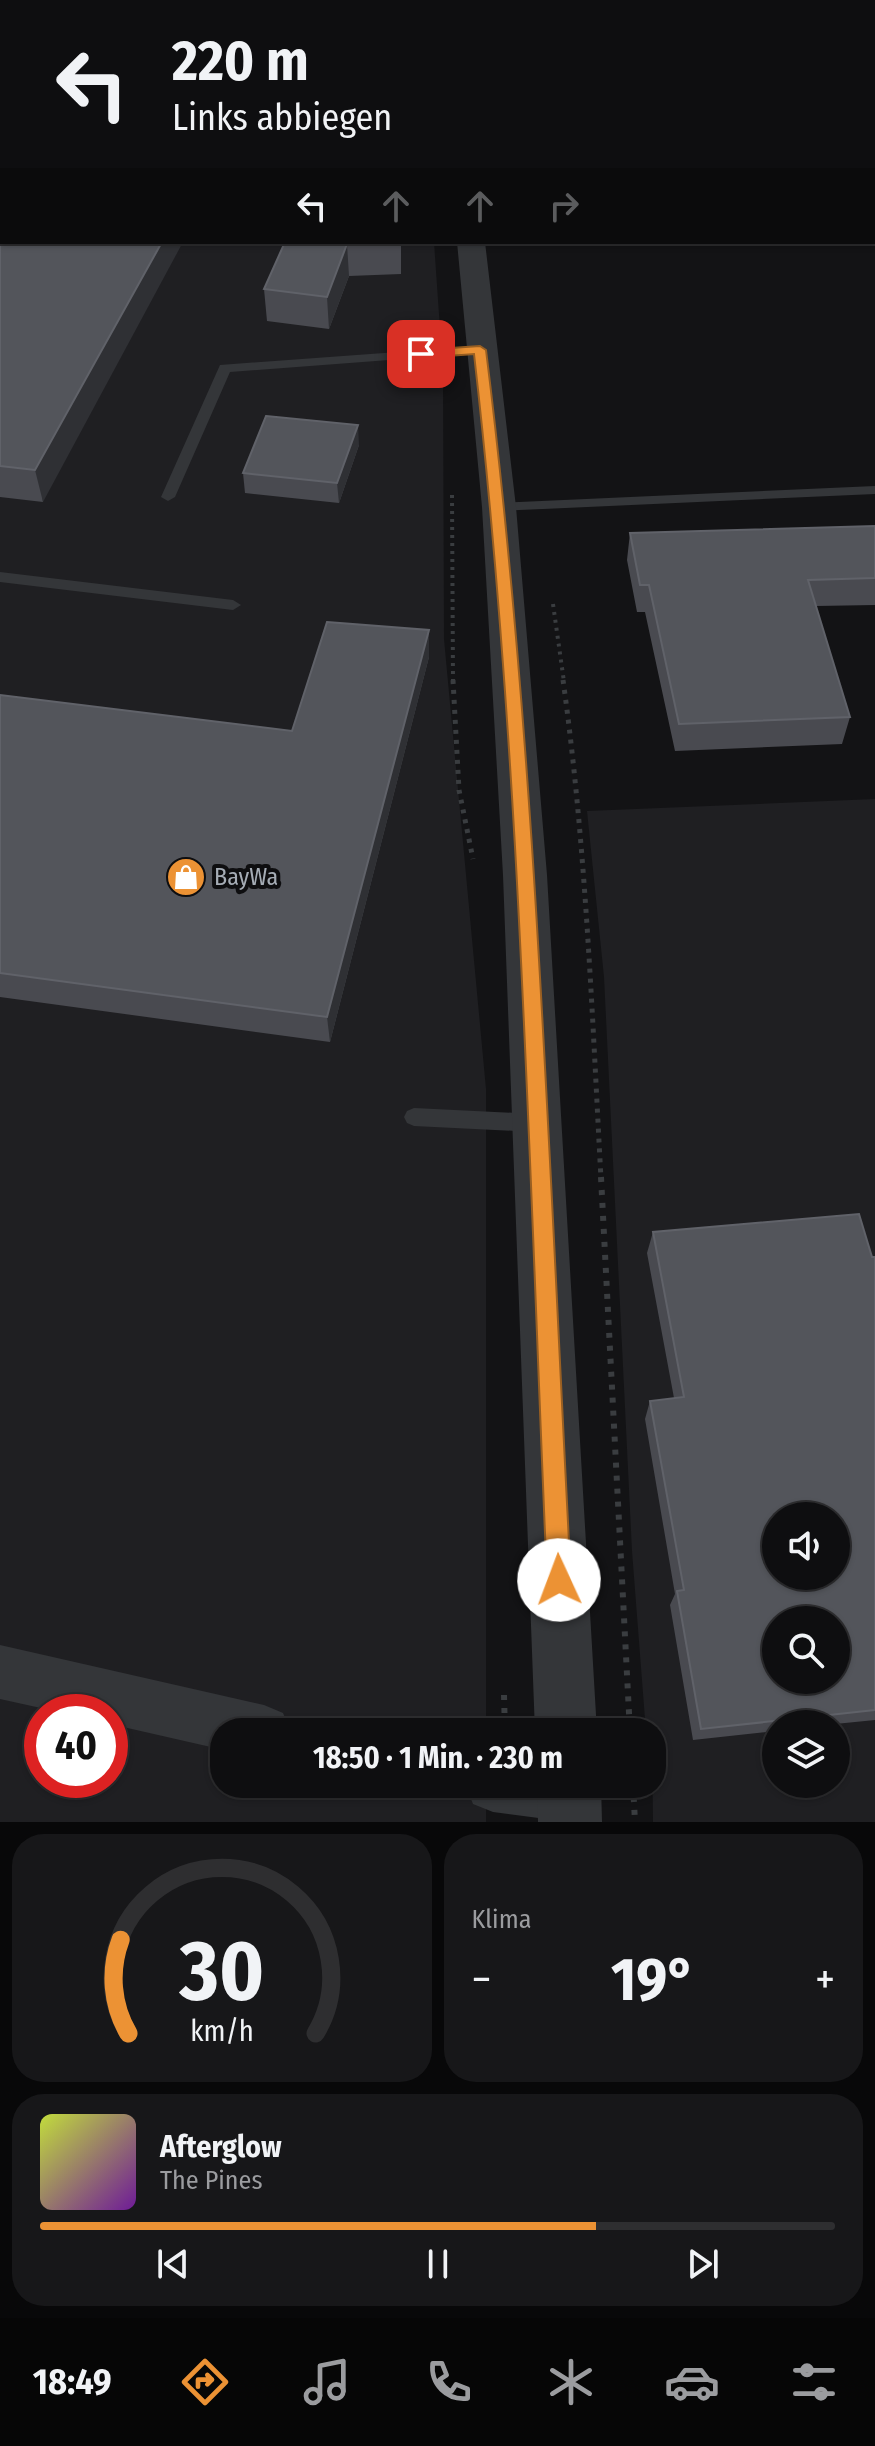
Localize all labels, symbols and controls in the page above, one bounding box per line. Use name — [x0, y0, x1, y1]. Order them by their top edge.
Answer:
text: 220 m — [172, 28, 309, 95]
icon: left — [40, 32, 144, 136]
text: Links abbiegen — [172, 96, 392, 140]
icon: left — [290, 184, 334, 228]
icon: ahead — [374, 184, 418, 228]
icon: ahead — [458, 184, 502, 228]
icon: right — [542, 184, 586, 228]
pin — [387, 320, 455, 388]
icon: arrive — [399, 332, 443, 376]
shop icon: BayWa — [165, 856, 207, 898]
place label: BayWa — [214, 863, 278, 891]
map controls — [762, 1502, 850, 1798]
button: sound — [762, 1502, 850, 1590]
position arrow — [517, 1538, 601, 1622]
button: search — [762, 1606, 850, 1694]
speed limit sign: 40 — [24, 1694, 128, 1798]
button: layers — [762, 1710, 850, 1798]
text: 18:50 · 1 Min. · 230 m — [313, 1740, 563, 1776]
text: Klima — [472, 1904, 531, 1935]
text: 30 — [178, 1922, 264, 2022]
text: 19° — [611, 1944, 695, 2016]
text: − — [472, 1953, 491, 2006]
text: + — [815, 1953, 835, 2006]
text: km/h — [190, 2014, 254, 2049]
text: Afterglow — [160, 2129, 282, 2165]
text: The Pines — [160, 2165, 263, 2196]
icon: previous — [151, 2242, 195, 2286]
icon: pause — [416, 2242, 460, 2286]
icon: next — [681, 2242, 725, 2286]
icon: directions — [177, 2354, 233, 2410]
icon: music — [299, 2354, 355, 2410]
icon: phone — [421, 2354, 477, 2410]
icon: climate — [543, 2354, 599, 2410]
icon: car — [664, 2354, 720, 2410]
icon: filters — [786, 2354, 842, 2410]
text: 18:49 — [33, 2360, 112, 2404]

